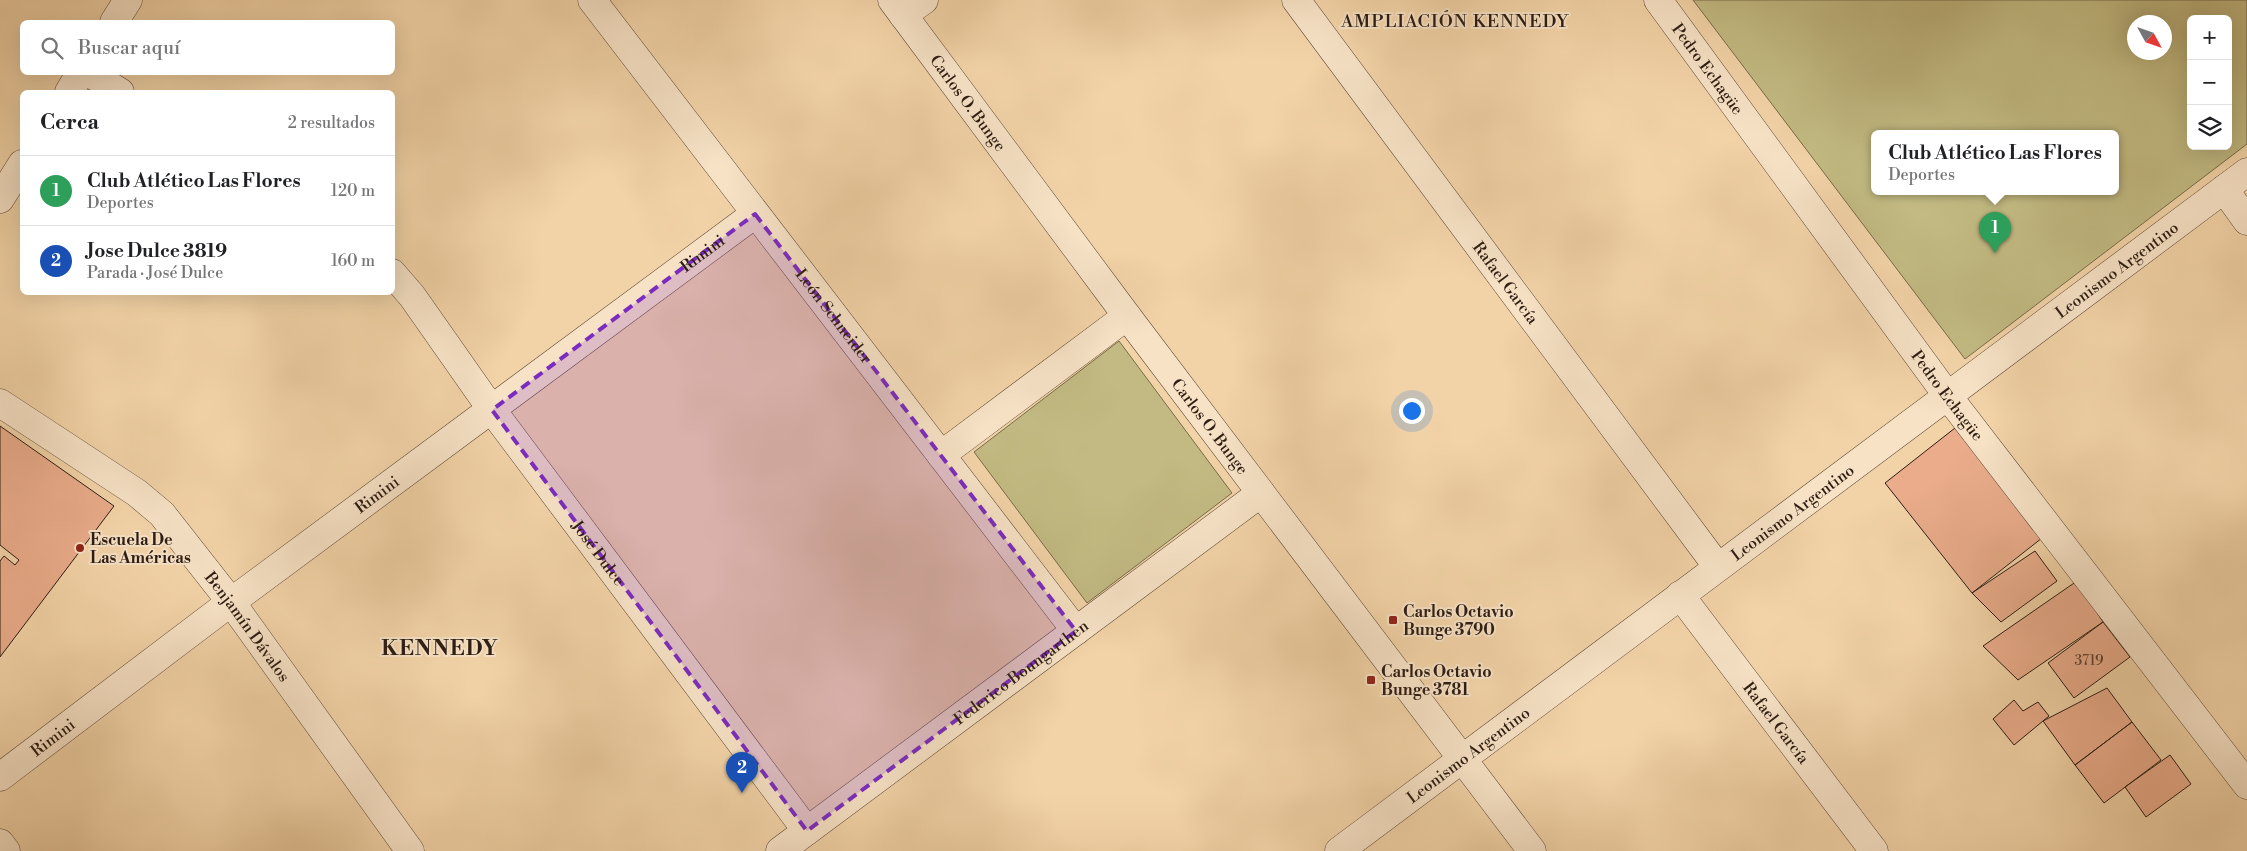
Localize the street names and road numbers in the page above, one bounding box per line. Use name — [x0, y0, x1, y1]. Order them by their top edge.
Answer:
street label: Pedro Echagüe — [1667, 20, 1747, 119]
street label: Carlos O. Bunge — [925, 51, 1010, 156]
street label: Leonismo Argentino — [2052, 218, 2183, 323]
street label: Rimini — [676, 231, 729, 277]
street label: Rafael García — [1468, 238, 1543, 329]
street label: León Schneider — [791, 265, 876, 368]
street label: Pedro Echagüe — [1906, 346, 1988, 445]
street label: Carlos O. Bunge — [1167, 375, 1252, 479]
street label: Leonismo Argentino — [1727, 460, 1858, 565]
street label: Rimini — [351, 472, 403, 518]
street label: José Dulce — [566, 516, 629, 590]
street label: Benjamín Dávalos — [199, 567, 294, 686]
street label: Federico Boungarthen — [950, 616, 1093, 729]
street label: Rafael García — [1738, 678, 1814, 769]
street label: Leonismo Argentino — [1403, 703, 1534, 808]
street label: Rimini — [27, 715, 79, 761]

